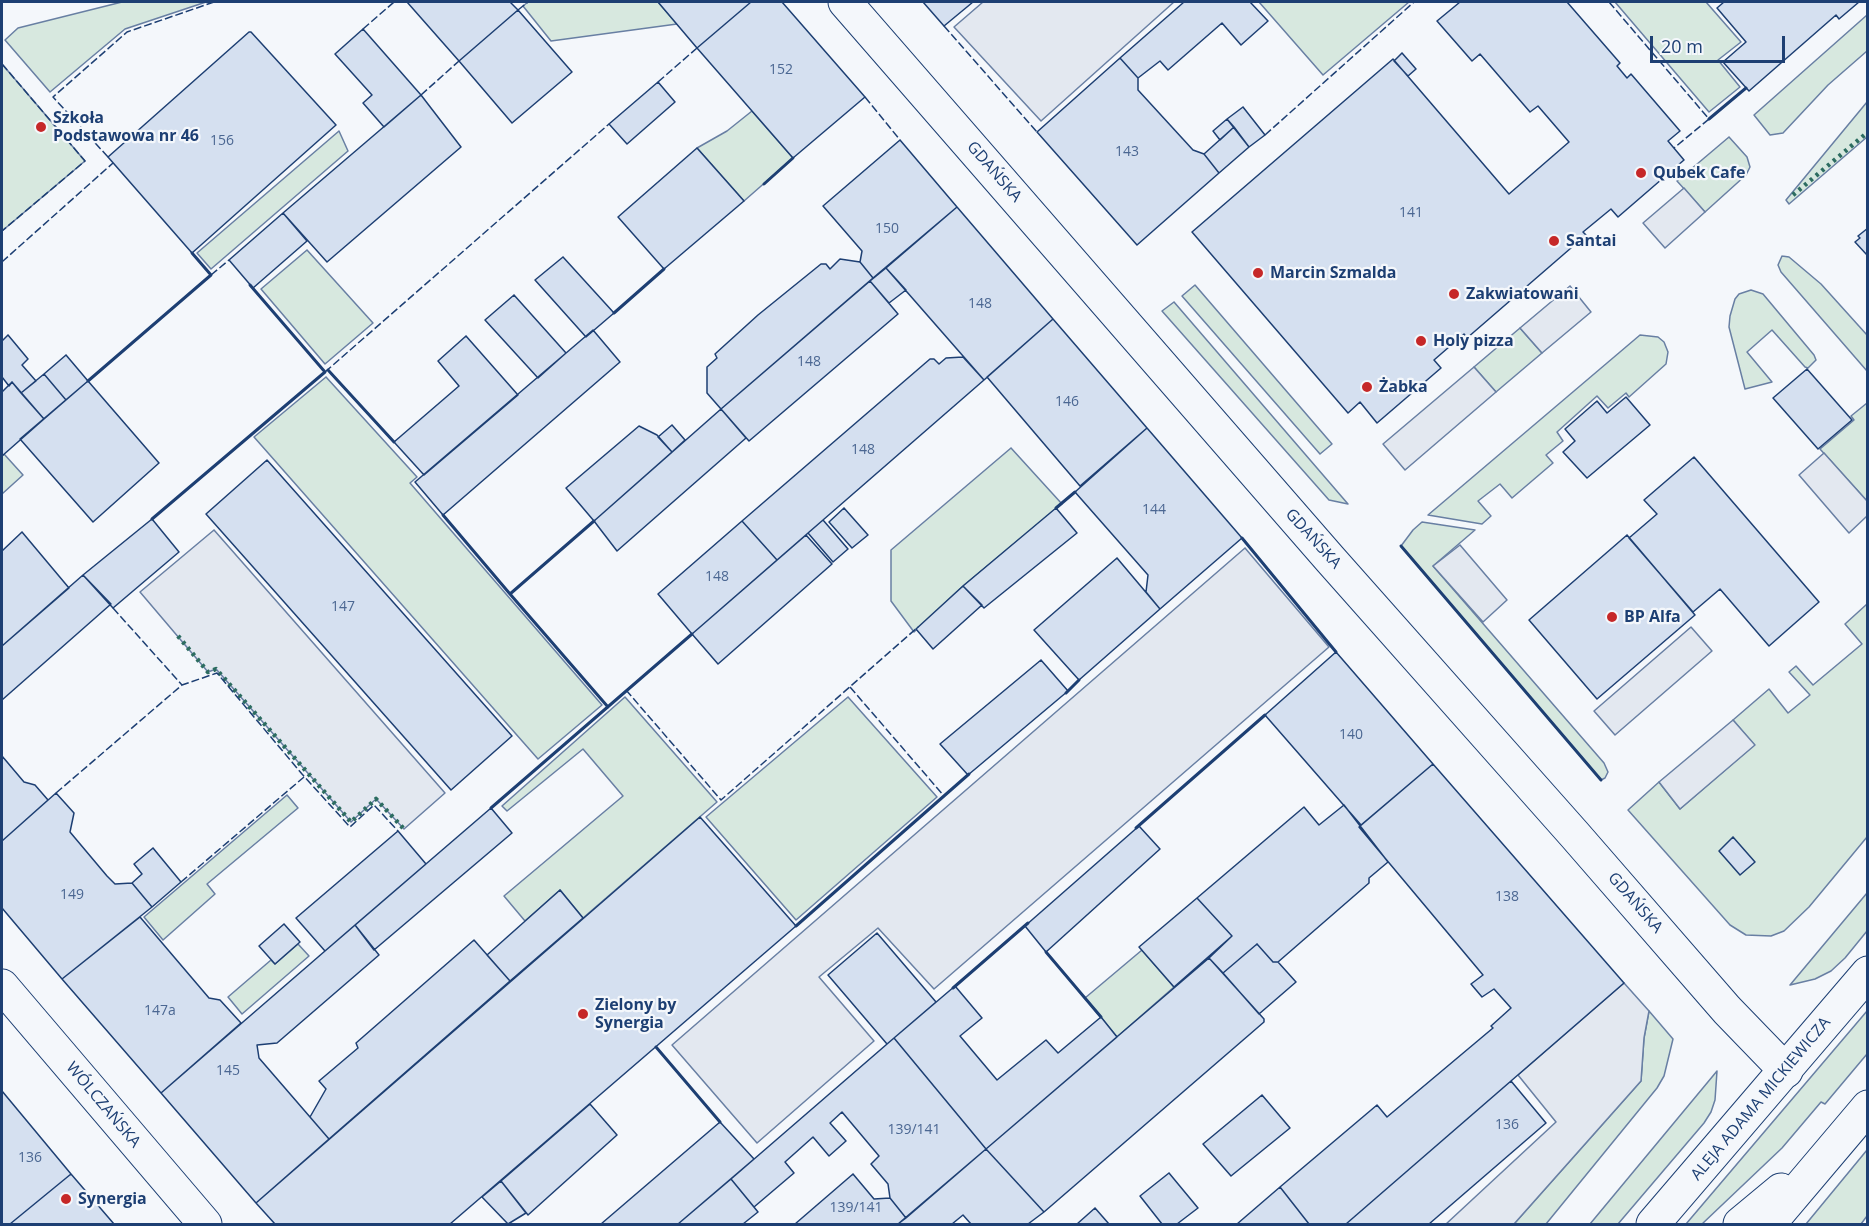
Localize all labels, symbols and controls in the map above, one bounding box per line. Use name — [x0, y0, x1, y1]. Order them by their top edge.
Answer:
scale bar — [1653, 24, 1788, 62]
text: 20 m — [1661, 34, 1703, 58]
house number: 152 — [769, 62, 793, 78]
place label: Szkoła Podstawowa nr 46 — [53, 108, 199, 146]
marker: Szkoła Podstawowa nr 46 — [34, 120, 48, 134]
house number: 156 — [210, 133, 234, 149]
street label: GDAŃSKA — [962, 138, 1026, 206]
house number: 143 — [1115, 144, 1139, 160]
place label: Qubek Cafe — [1653, 163, 1745, 183]
marker: Qubek Cafe — [1634, 166, 1648, 180]
house number: 141 — [1399, 205, 1423, 221]
house number: 150 — [875, 221, 899, 237]
place label: Santai — [1566, 231, 1616, 251]
marker: Santai — [1547, 234, 1561, 248]
place label: Marcin Szmalda — [1270, 263, 1396, 283]
marker: Marcin Szmalda — [1251, 266, 1265, 280]
place label: Zakwiatowani — [1466, 284, 1579, 304]
marker: Zakwiatowani — [1447, 287, 1461, 301]
house number: 148 — [968, 296, 992, 312]
place label: Holy pizza — [1433, 331, 1514, 351]
marker: Holy pizza — [1414, 334, 1428, 348]
house number: 148 — [797, 354, 821, 370]
place label: Żabka — [1379, 377, 1428, 397]
marker: Żabka — [1360, 380, 1374, 394]
house number: 146 — [1055, 394, 1079, 410]
house number: 148 — [851, 442, 875, 458]
house number: 144 — [1142, 502, 1166, 518]
street label: GDAŃSKA — [1281, 505, 1345, 573]
house number: 148 — [705, 569, 729, 585]
house number: 147 — [331, 599, 355, 615]
place label: BP Alfa — [1624, 607, 1681, 627]
marker: BP Alfa — [1605, 610, 1619, 624]
house number: 140 — [1339, 727, 1363, 743]
street label: GDAŃSKA — [1603, 869, 1667, 937]
house number: 149 — [60, 887, 84, 903]
house number: 138 — [1495, 889, 1519, 905]
place label: Zielony by Synergia — [595, 995, 676, 1033]
house number: 147a — [144, 1003, 176, 1019]
marker: Zielony by Synergia — [576, 1007, 590, 1021]
street label: ALEJA ADAMA MICKIEWICZA — [1687, 1013, 1835, 1185]
street label: WÓLCZAŃSKA — [62, 1058, 144, 1152]
house number: 145 — [216, 1063, 240, 1079]
house number: 136 — [1495, 1117, 1519, 1133]
house number: 139/141 — [887, 1122, 941, 1138]
house number: 136 — [18, 1150, 42, 1166]
place label: Synergia — [78, 1189, 147, 1209]
marker: Synergia — [59, 1192, 73, 1206]
house number: 139/141 — [829, 1200, 883, 1216]

